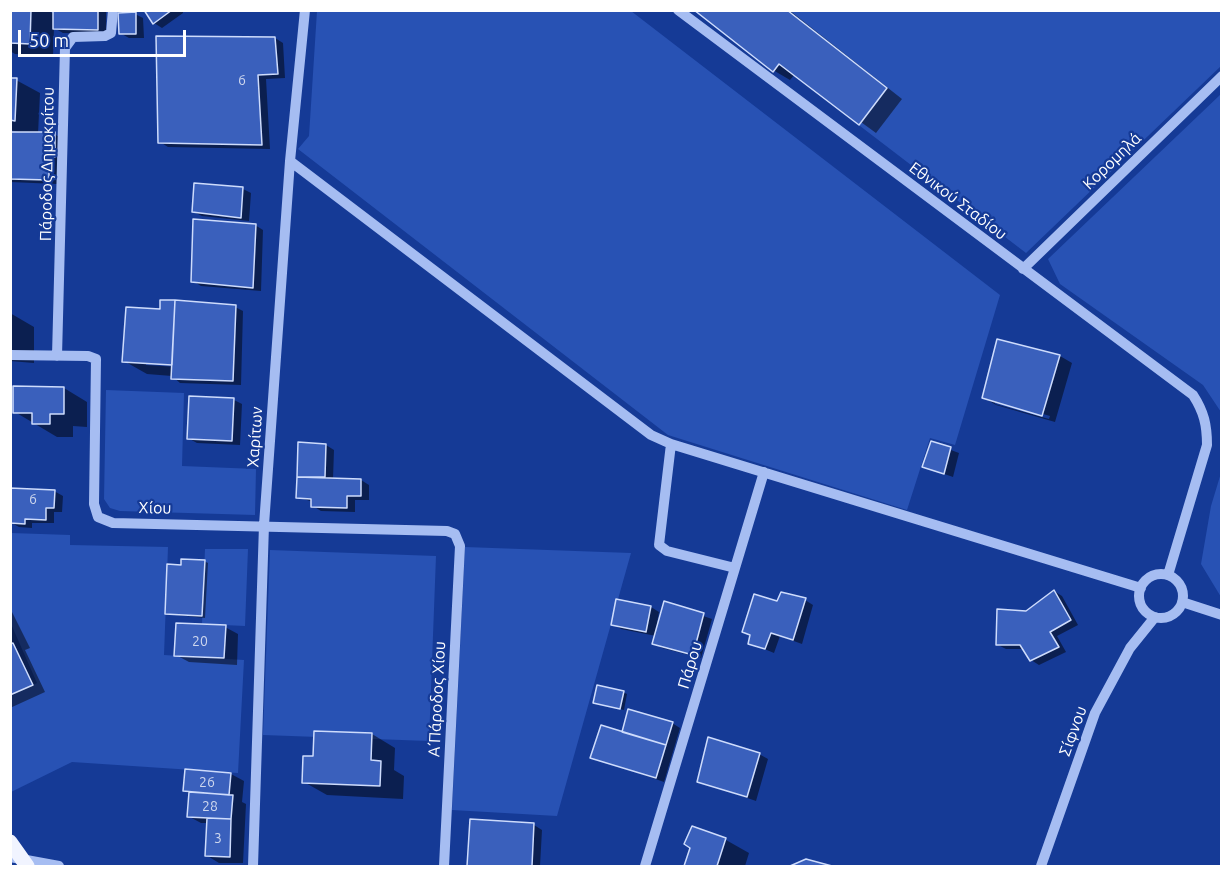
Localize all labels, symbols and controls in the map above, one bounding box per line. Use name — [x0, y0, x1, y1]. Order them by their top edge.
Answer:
scale bar — [21, 18, 189, 56]
text: 50 m — [29, 30, 69, 50]
house number: 6 — [238, 72, 246, 88]
street label: Πάροδος Δημοκρίτου — [36, 87, 58, 241]
street label: Κορομηλά — [1079, 129, 1145, 193]
street label: Εθνικού Σταδίου — [905, 158, 1011, 244]
street label: Χαρίτων — [243, 406, 267, 468]
house number: 6 — [29, 491, 37, 507]
street label: Χίου — [138, 498, 172, 518]
house number: 20 — [192, 633, 208, 649]
street label: Πάρου — [674, 639, 706, 691]
street label: Α΄ Πάροδος Χίου — [424, 640, 450, 758]
street label: Σίφνου — [1055, 703, 1091, 759]
house number: 26 — [199, 774, 215, 790]
house number: 28 — [202, 798, 218, 814]
house number: 3 — [214, 830, 222, 846]

